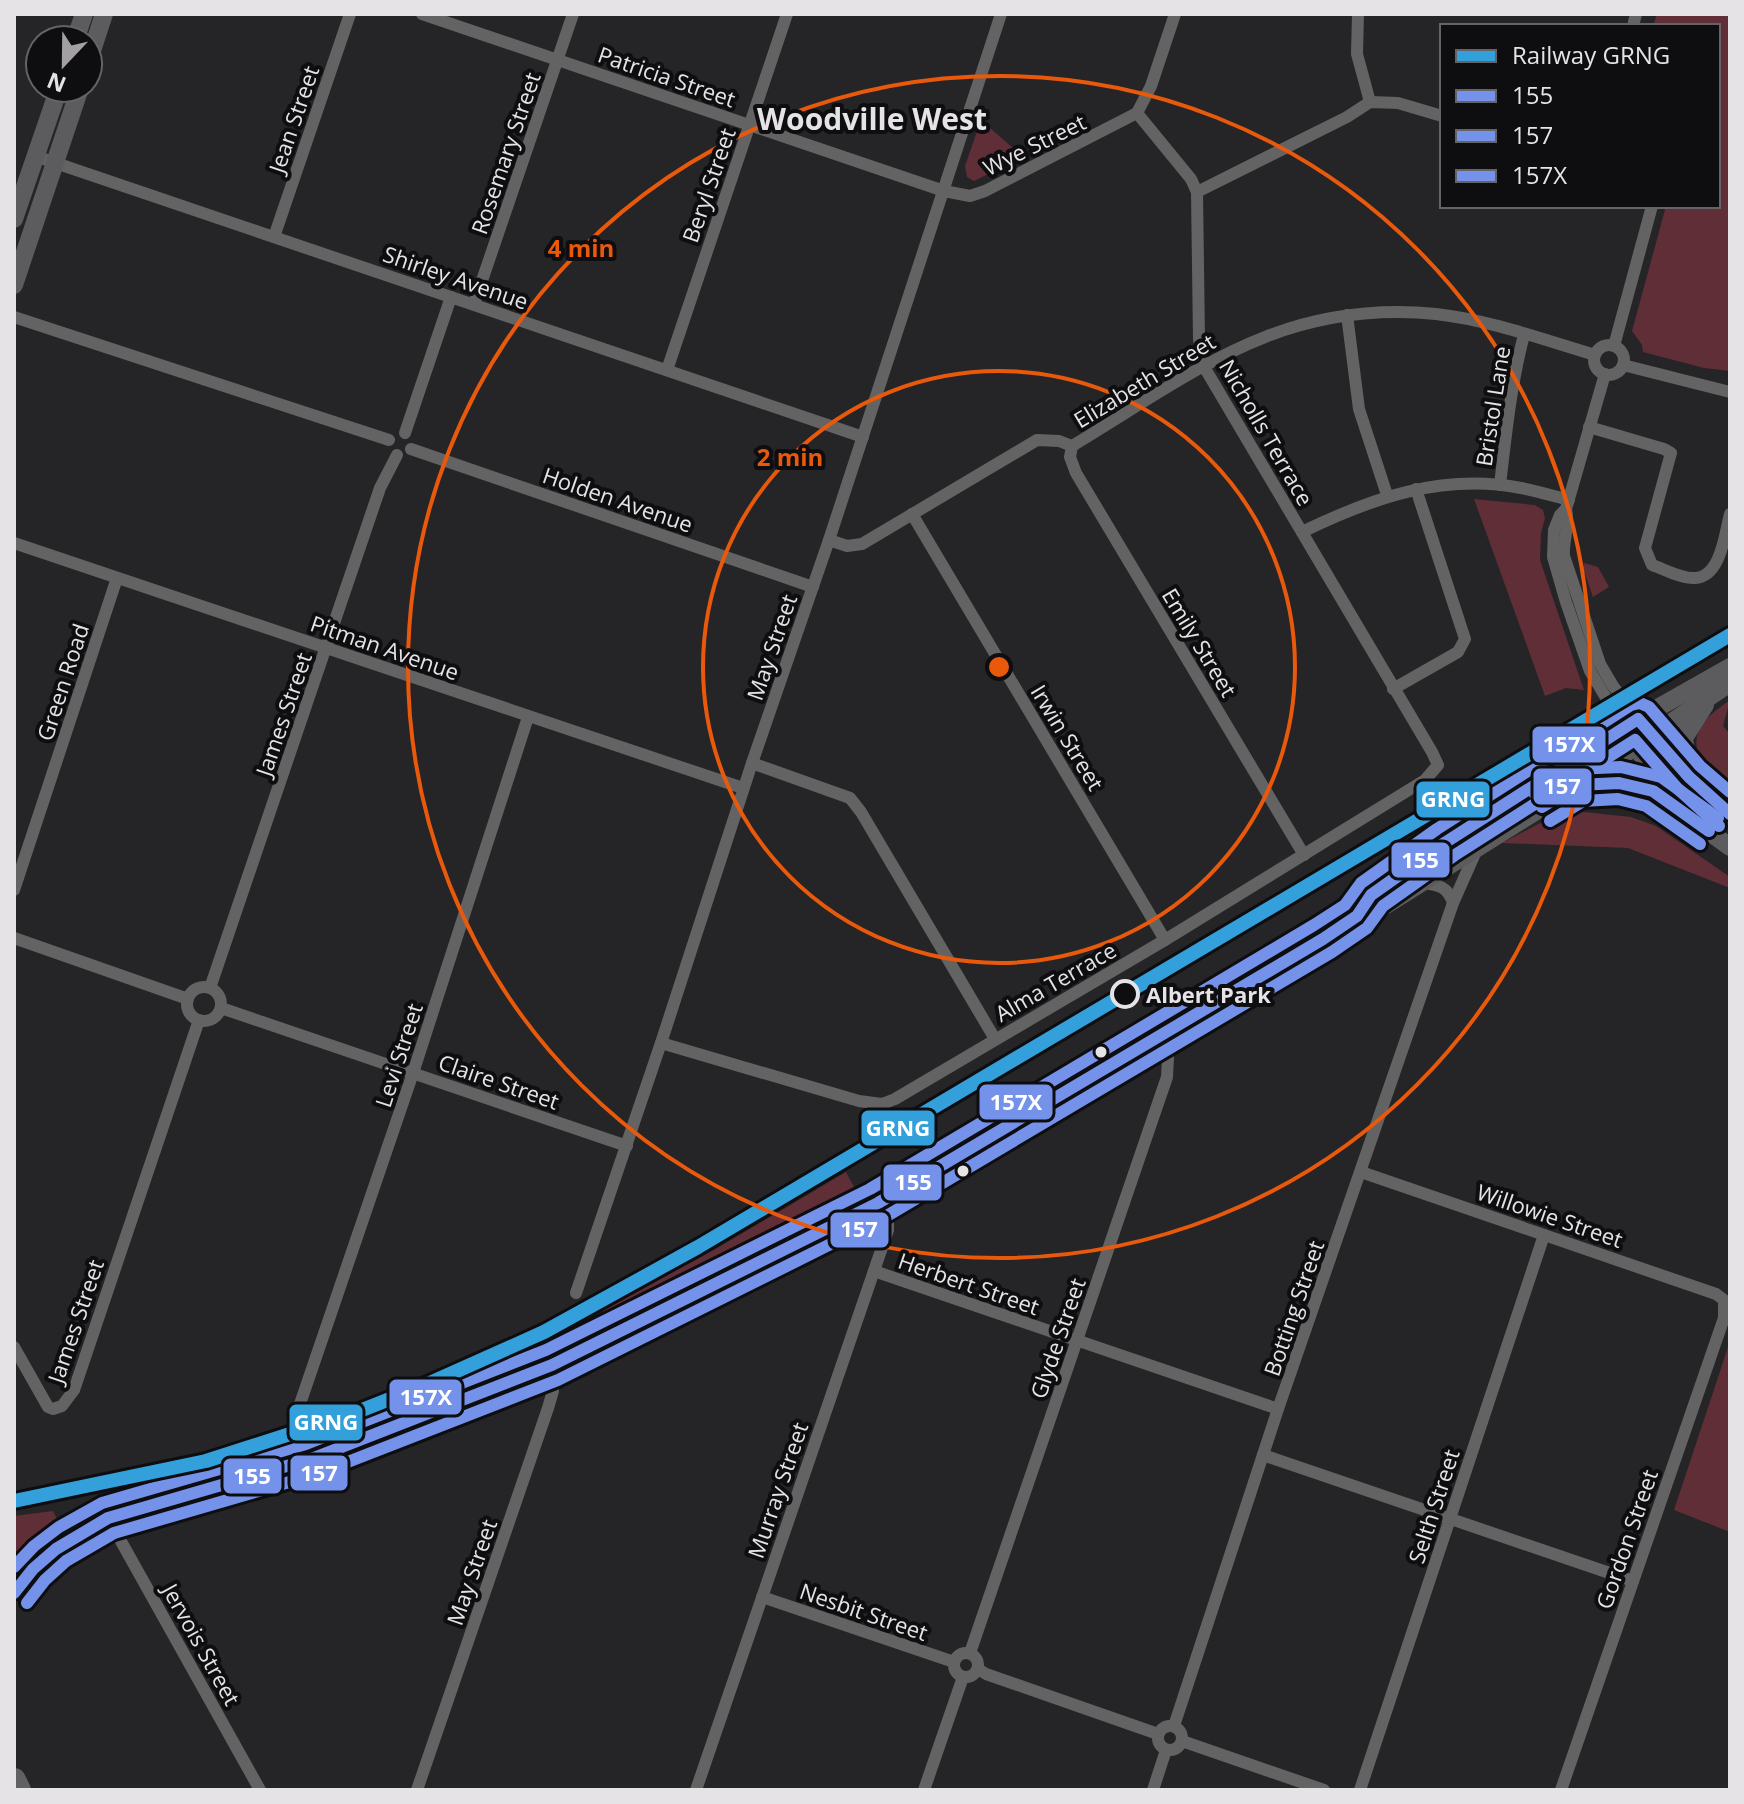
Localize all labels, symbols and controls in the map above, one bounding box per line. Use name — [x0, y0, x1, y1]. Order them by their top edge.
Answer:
north arrow — [24, 24, 104, 104]
legend — [1440, 24, 1720, 208]
street label: Patricia Street — [594, 38, 740, 114]
text: Railway GRNG — [1512, 38, 1670, 71]
street label: Jean Street — [260, 61, 325, 178]
text: N — [42, 66, 70, 101]
street label: Rosemary Street — [463, 68, 547, 238]
text: 155 — [1512, 78, 1553, 111]
district label: Woodville West — [757, 98, 987, 139]
street label: Wye Street — [978, 106, 1091, 182]
text: 157 — [1512, 118, 1553, 151]
street label: Beryl Street — [674, 124, 742, 246]
text: 157X — [1512, 158, 1567, 191]
text: 4 min — [548, 231, 614, 264]
street label: Shirley Avenue — [380, 238, 532, 316]
street label: Elizabeth Street — [1068, 326, 1221, 434]
street label: Bristol Lane — [1468, 344, 1516, 468]
street label: Nicholls Terrace — [1213, 353, 1321, 511]
text: 2 min — [757, 440, 823, 473]
street label: Holden Avenue — [539, 459, 697, 539]
street label: Emily Street — [1156, 582, 1244, 702]
street label: May Street — [739, 590, 803, 704]
street label: Pitman Avenue — [307, 608, 463, 686]
street label: Green Road — [29, 620, 95, 744]
street label: James Street — [247, 648, 318, 782]
centre of rings — [985, 653, 1013, 681]
street label: Irwin Street — [1025, 679, 1111, 796]
line badge: 157X — [1531, 725, 1607, 764]
text: 157X — [1543, 728, 1596, 758]
line badge: 157 — [1532, 767, 1593, 806]
text: 157 — [1543, 770, 1581, 800]
line badge: GRNG — [1415, 780, 1491, 819]
text: GRNG — [1421, 783, 1485, 813]
line badge: 155 — [1390, 841, 1451, 879]
text: 155 — [1401, 844, 1439, 874]
street label: Alma Terrace — [989, 934, 1121, 1028]
place label: Albert Park — [1146, 979, 1271, 1009]
marker: Albert Park — [1111, 980, 1139, 1008]
street label: Levi Street — [367, 999, 429, 1111]
unlabelled marker — [1093, 1044, 1109, 1060]
street label: Claire Street — [435, 1046, 563, 1116]
line badge: 157X — [978, 1083, 1054, 1121]
text: 157X — [990, 1086, 1043, 1116]
line badge: GRNG — [860, 1109, 936, 1147]
text: GRNG — [866, 1112, 930, 1142]
line badge: 155 — [882, 1163, 943, 1202]
unlabelled marker — [955, 1163, 971, 1179]
text: 155 — [894, 1166, 932, 1196]
street label: Willowie Street — [1473, 1176, 1627, 1254]
line badge: 157 — [829, 1211, 890, 1249]
text: 157 — [840, 1213, 878, 1243]
street label: Botting Street — [1256, 1236, 1330, 1380]
street label: Herbert Street — [894, 1245, 1044, 1321]
street label: James Street — [39, 1255, 110, 1389]
street label: Glyde Street — [1022, 1274, 1092, 1402]
line badge: 157X — [388, 1378, 463, 1416]
text: 157X — [400, 1381, 453, 1411]
line badge: GRNG — [288, 1403, 364, 1442]
text: GRNG — [294, 1406, 358, 1436]
street label: Murray Street — [740, 1418, 814, 1562]
street label: Selth Street — [1400, 1445, 1466, 1567]
line badge: 157 — [289, 1454, 349, 1492]
line badge: 155 — [222, 1457, 283, 1495]
text: 157 — [300, 1457, 338, 1487]
text: 155 — [233, 1460, 271, 1490]
street label: Gordon Street — [1588, 1465, 1664, 1613]
street label: May Street — [439, 1515, 503, 1629]
street label: Nesbit Street — [796, 1575, 932, 1647]
street label: Jervois Street — [155, 1576, 248, 1710]

